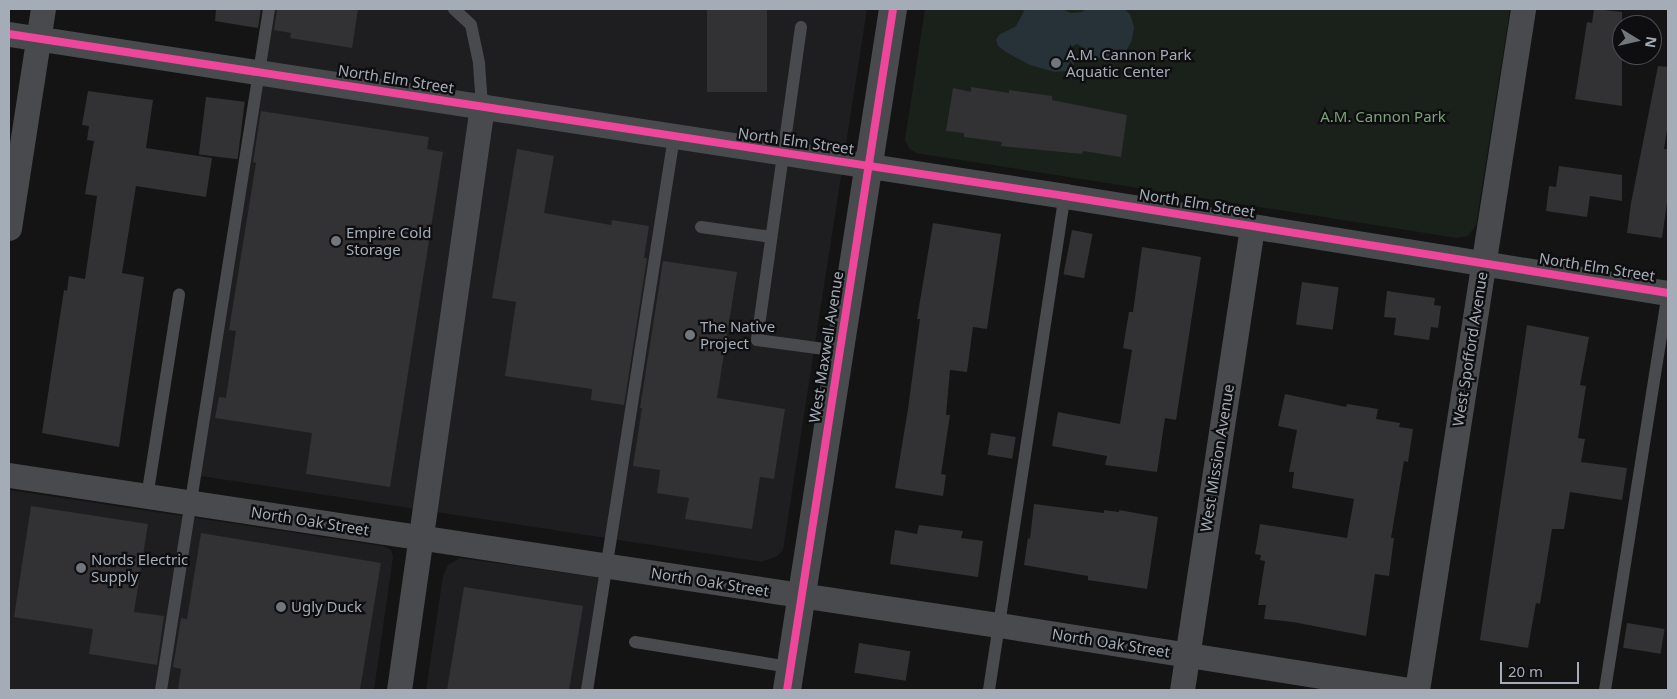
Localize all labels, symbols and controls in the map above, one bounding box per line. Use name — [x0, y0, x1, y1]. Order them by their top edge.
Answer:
north arrow — [1612, 15, 1662, 65]
text: N — [1641, 35, 1662, 49]
place label: A.M. Cannon Park Aquatic Center — [1066, 45, 1192, 80]
marker: A.M. Cannon Park Aquatic Center — [1050, 57, 1062, 69]
street label: North Elm Street — [337, 61, 455, 97]
park label: A.M. Cannon Park — [1320, 108, 1446, 126]
street label: North Elm Street — [737, 124, 855, 158]
street label: North Elm Street — [1138, 185, 1256, 221]
place label: Empire Cold Storage — [346, 223, 431, 258]
marker: Empire Cold Storage — [330, 235, 342, 247]
street label: North Elm Street — [1538, 249, 1656, 285]
street label: West Maxwell Avenue — [805, 270, 847, 424]
street label: West Spofford Avenue — [1449, 270, 1491, 428]
place label: The Native Project — [700, 317, 775, 352]
marker: The Native Project — [684, 329, 696, 341]
street label: West Mission Avenue — [1196, 383, 1238, 533]
street label: North Oak Street — [250, 503, 370, 539]
place label: Nords Electric Supply — [91, 550, 188, 585]
marker: Nords Electric Supply — [75, 562, 87, 574]
street label: North Oak Street — [650, 564, 770, 600]
place label: Ugly Duck — [291, 598, 362, 616]
marker: Ugly Duck — [275, 601, 287, 613]
street label: North Oak Street — [1051, 625, 1171, 661]
scale bar — [1502, 652, 1581, 684]
text: 20 m — [1508, 661, 1543, 681]

